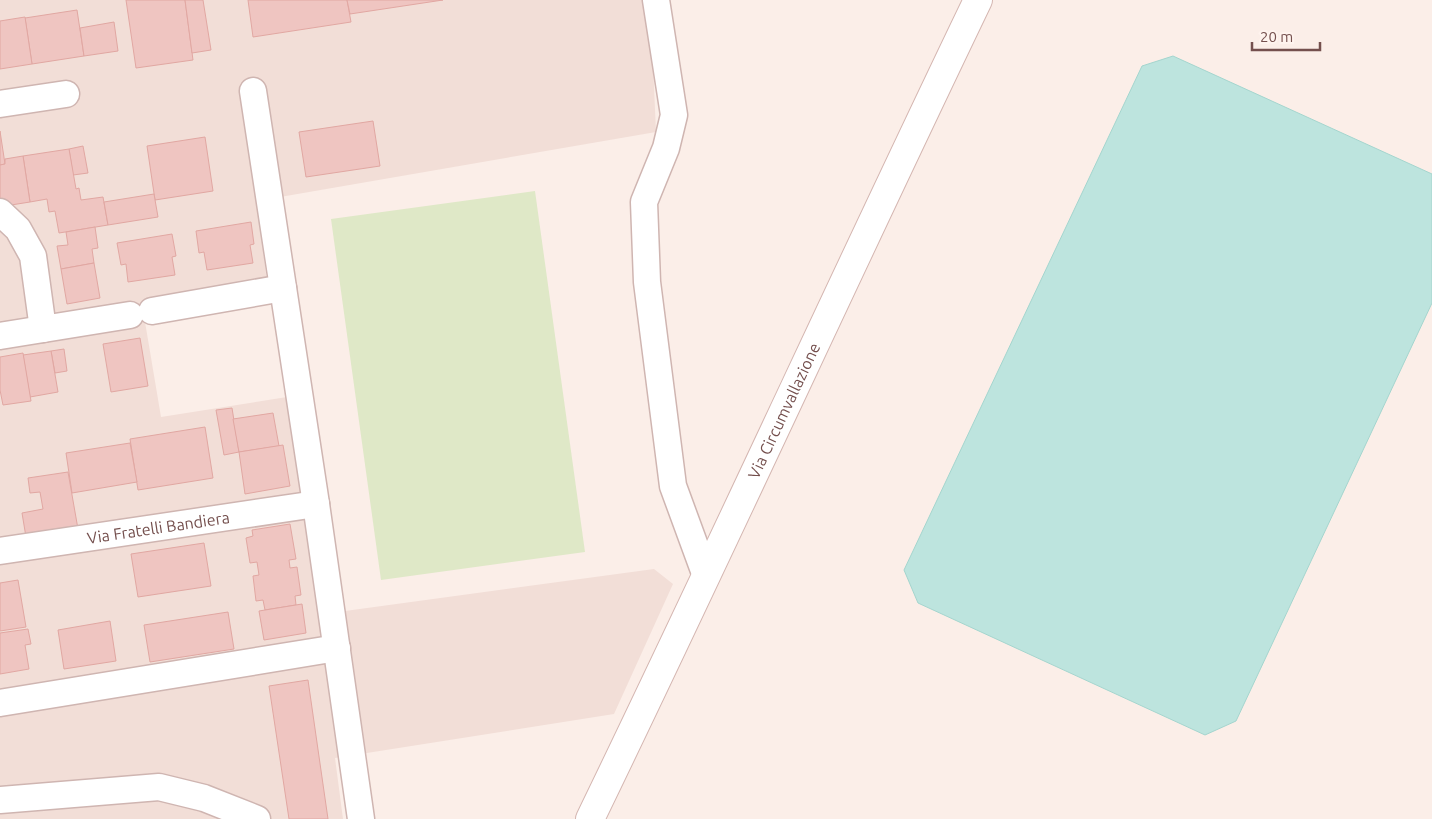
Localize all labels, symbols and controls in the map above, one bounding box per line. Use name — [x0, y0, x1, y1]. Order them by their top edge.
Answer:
scale bar — [1252, 20, 1320, 52]
text: 20 m — [1260, 28, 1293, 45]
street label: Via Circumvallazione — [744, 340, 823, 481]
street label: Via Fratelli Bandiera — [86, 508, 231, 547]

